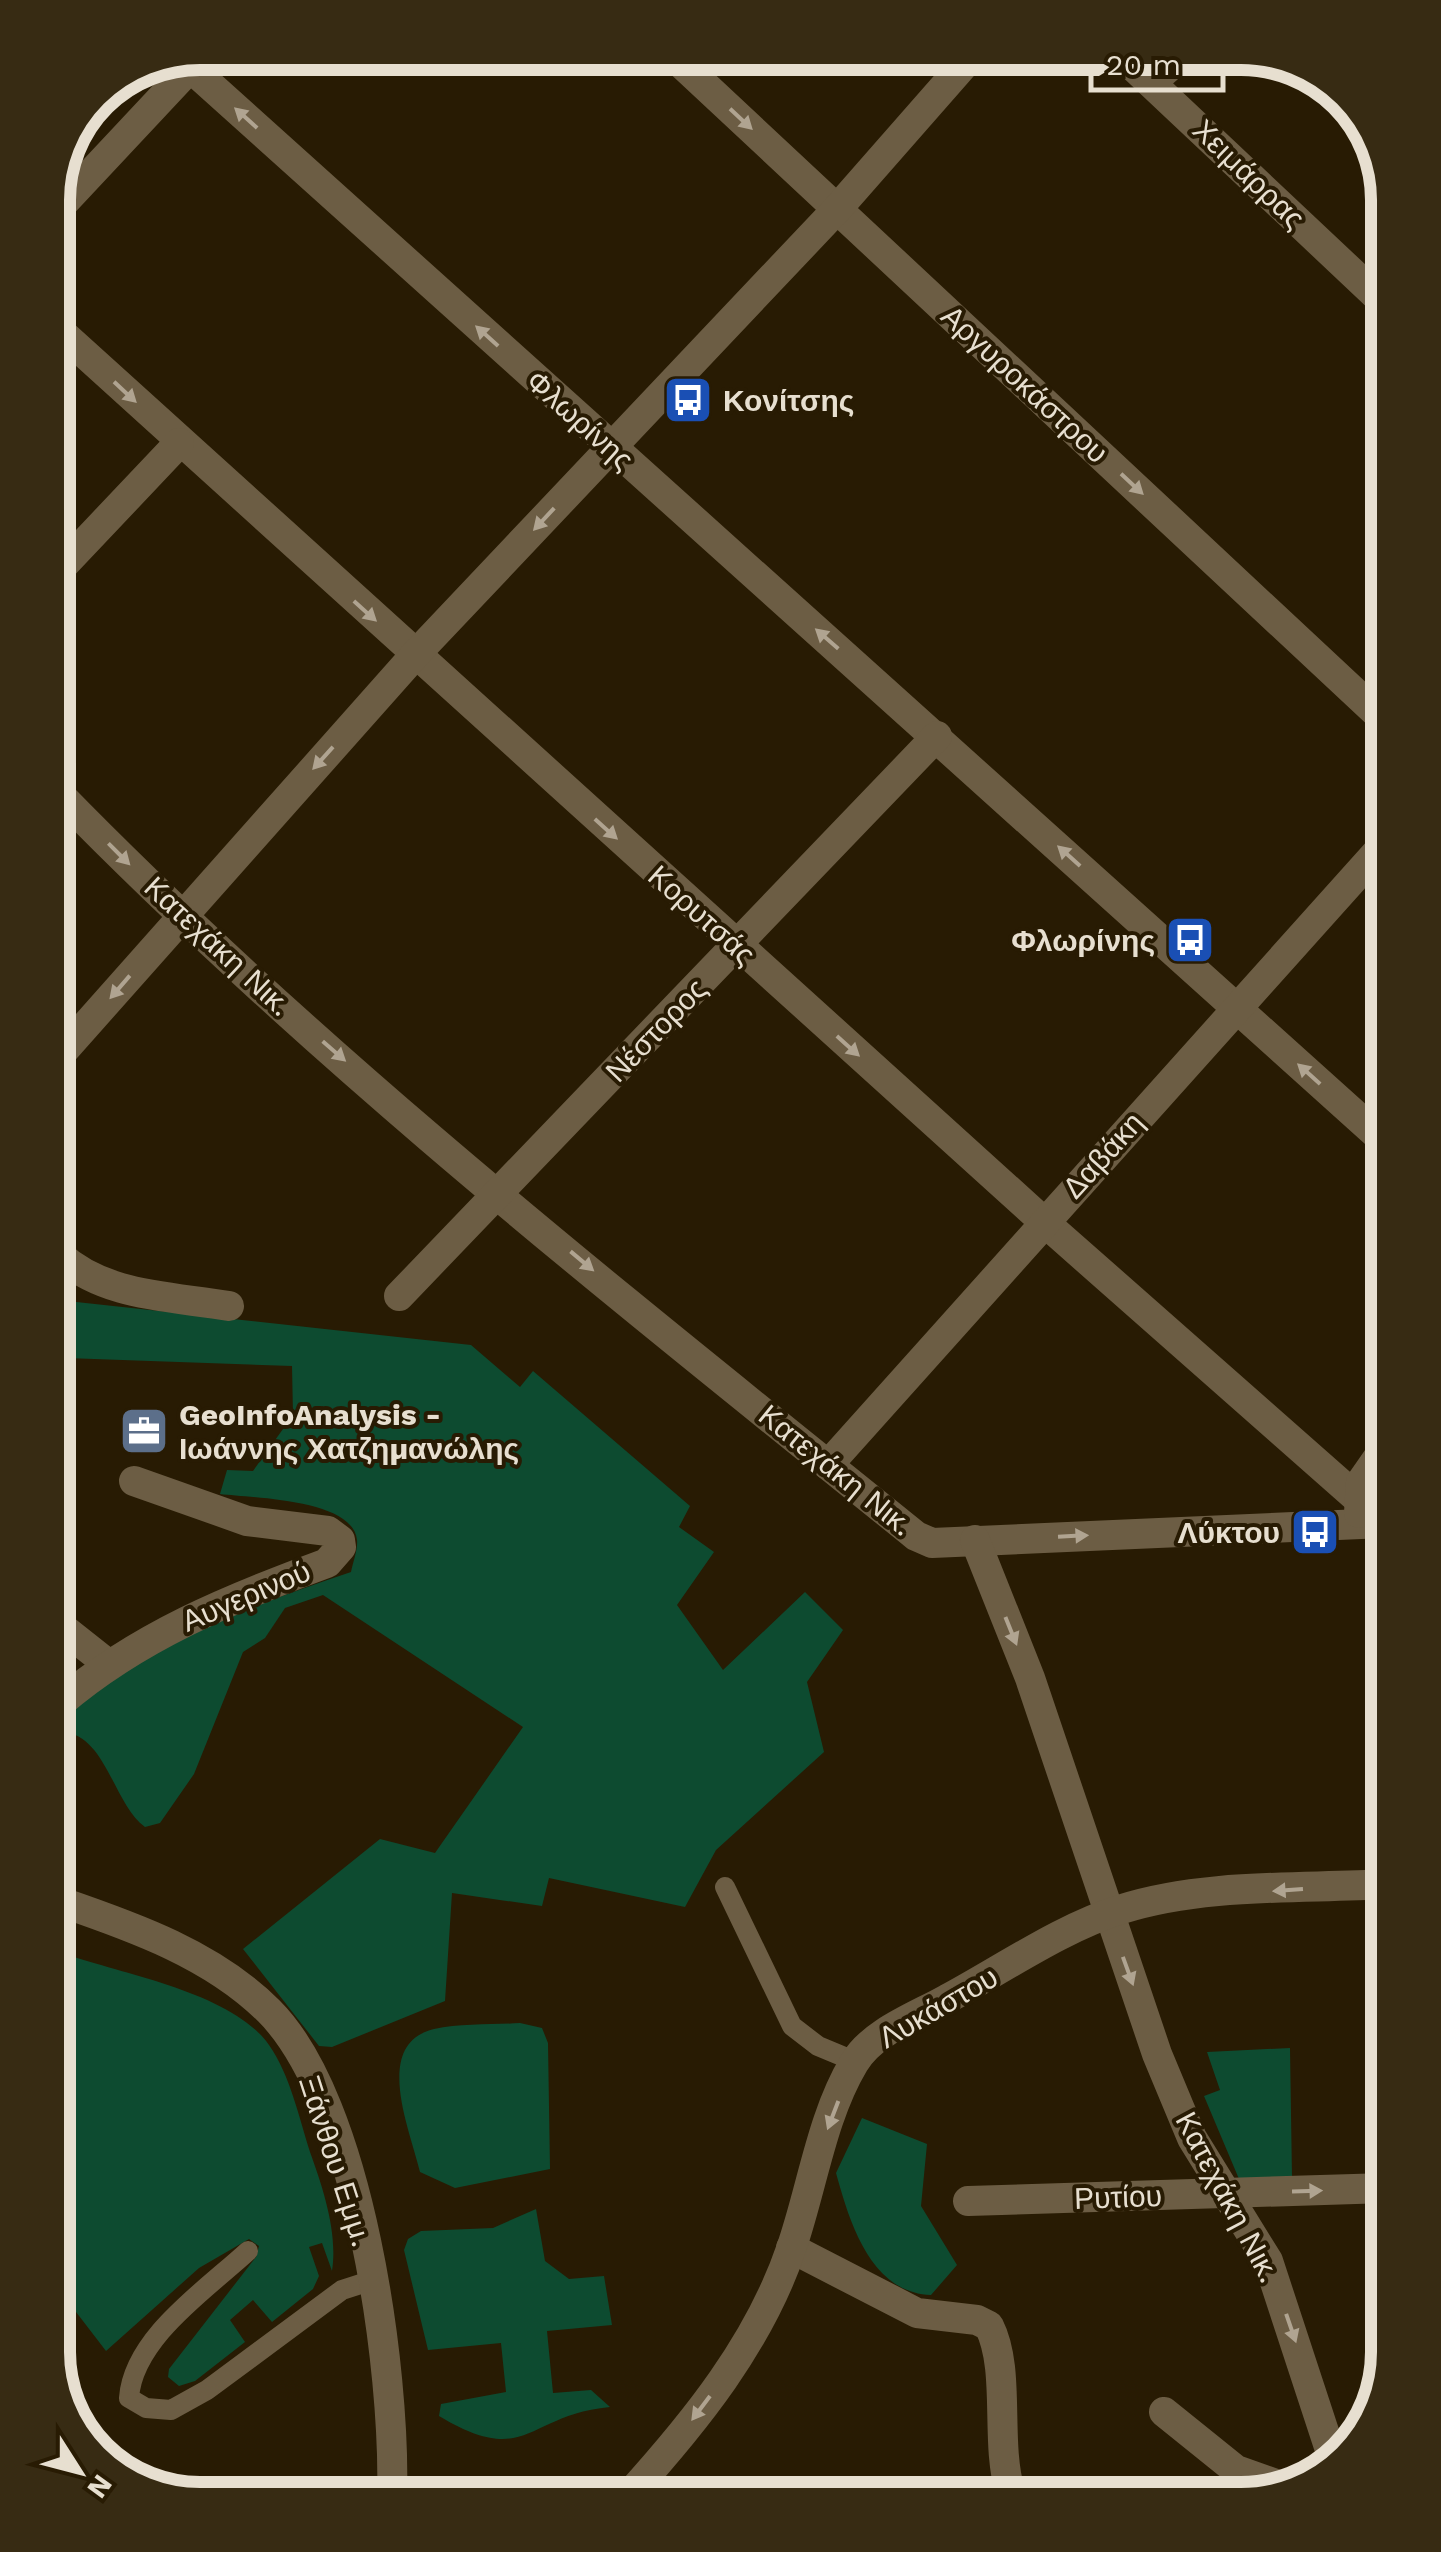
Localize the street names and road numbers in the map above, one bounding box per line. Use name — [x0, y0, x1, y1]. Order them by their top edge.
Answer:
street label: Χειμάρρας — [1186, 112, 1312, 236]
street label: Αργυροκάστρου — [935, 298, 1115, 470]
street label: Φλωρίνης — [519, 363, 641, 477]
street label: Κορυτσάς — [641, 858, 763, 972]
street label: Κατεχάκη Νικ. — [137, 869, 299, 1023]
street label: Νέστορος — [598, 971, 714, 1089]
street label: Δαβάκη — [1055, 1105, 1151, 1205]
street label: Κατεχάκη Νικ. — [752, 1397, 920, 1543]
street label: Αυγερινού — [176, 1553, 316, 1639]
street label: Λυκάστου — [872, 1959, 1004, 2055]
street label: Ξάνθου Εμμ. — [292, 2071, 380, 2251]
street label: Κατεχάκη Νικ. — [1168, 2106, 1288, 2288]
street label: Ρυτίου — [1073, 2178, 1163, 2216]

